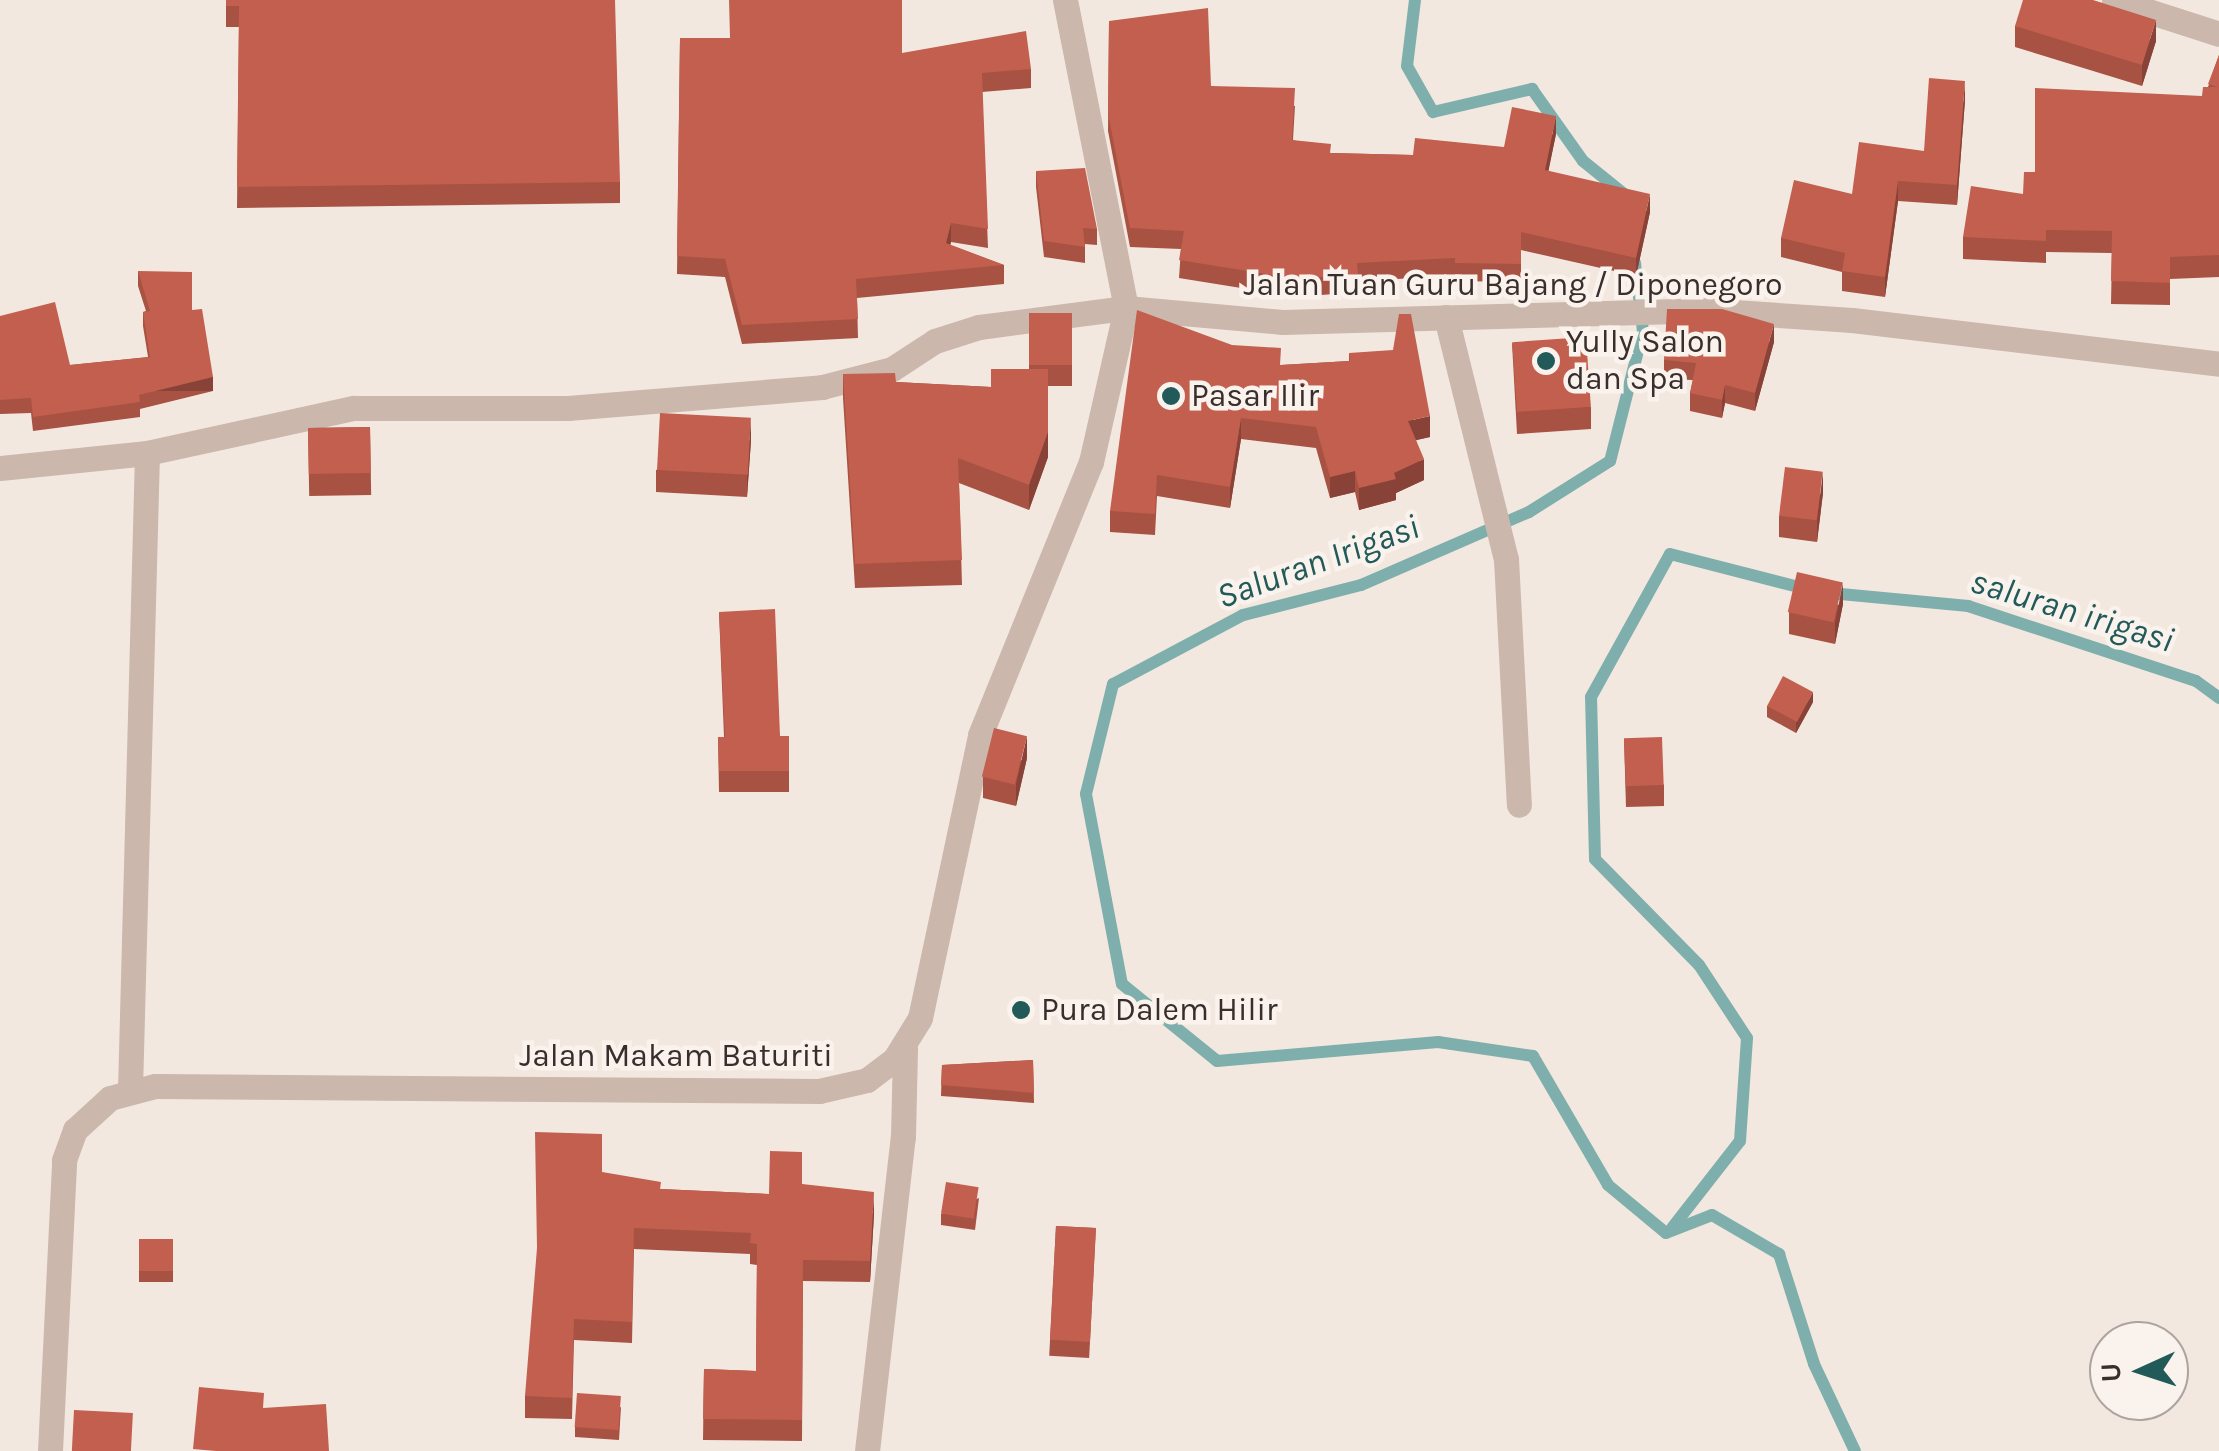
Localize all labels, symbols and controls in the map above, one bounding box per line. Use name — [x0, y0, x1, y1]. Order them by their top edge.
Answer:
street label: Jalan Tuan Guru Bajang / Diponegoro — [1244, 266, 1782, 304]
place label: Yully Salon dan Spa — [1566, 324, 1724, 399]
marker: Yully Salon dan Spa — [1535, 350, 1557, 372]
place label: Pasar Ilir — [1191, 377, 1319, 415]
marker: Pasar Ilir — [1160, 385, 1182, 407]
water label: Saluran Irigasi — [1211, 506, 1425, 618]
water label: saluran irigasi — [1965, 560, 2179, 662]
place label: Pura Dalem Hilir — [1041, 991, 1278, 1029]
marker: Pura Dalem Hilir — [1010, 999, 1032, 1021]
street label: Jalan Makam Baturiti — [519, 1037, 833, 1075]
north arrow — [2089, 1321, 2189, 1421]
text: U — [2094, 1362, 2128, 1383]

